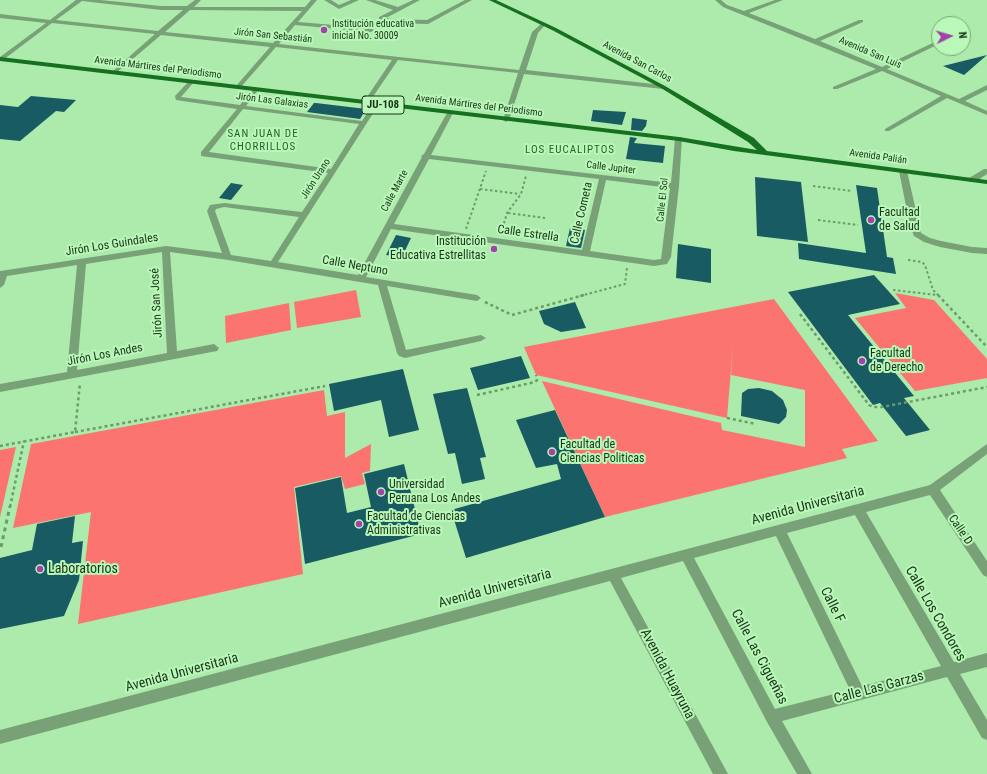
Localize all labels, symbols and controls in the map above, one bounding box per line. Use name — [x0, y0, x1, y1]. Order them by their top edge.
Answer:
north arrow — [931, 16, 971, 56]
place label: Institución educativa inicial No. 30009 — [332, 18, 414, 42]
marker: Institución educativa inicial No. 30009 — [319, 25, 329, 35]
street label: Jirón San Sebastián — [233, 26, 313, 46]
text: N — [956, 31, 969, 39]
street label: Avenida San Luis — [837, 34, 903, 72]
street label: Avenida San Carlos — [601, 39, 673, 85]
street label: Avenida Mártires del Periodismo — [94, 54, 222, 82]
street label: Jirón Las Galaxias — [235, 91, 309, 111]
street label: Avenida Mártires del Periodismo — [415, 92, 543, 120]
road number: JU-108 — [362, 96, 404, 114]
district label: SAN JUAN DE CHORRILLOS — [227, 127, 299, 153]
district label: LOS EUCALIPTOS — [525, 143, 615, 157]
street label: Avenida Palián — [848, 147, 908, 167]
street label: Jirón Urano — [299, 157, 333, 201]
street label: Calle Jupiter — [586, 159, 636, 177]
street label: Calle Marte — [379, 168, 411, 214]
street label: Calle El Sol — [655, 177, 671, 223]
street label: Calle Cometa — [568, 181, 596, 245]
place label: Facultad de Salud — [879, 206, 920, 234]
marker: Facultad de Salud — [866, 215, 876, 225]
street label: Calle Estrella — [496, 223, 560, 245]
street label: Jirón Los Guindales — [65, 231, 159, 259]
place label: Institución Educativa Estrellitas — [390, 235, 486, 263]
marker: Institución Educativa Estrellitas — [489, 244, 499, 254]
street label: Calle Neptuno — [321, 253, 389, 279]
street label: Jirón San José — [148, 268, 166, 338]
street label: Jirón Los Andes — [66, 341, 144, 369]
place label: Facultad de Derecho — [870, 347, 923, 375]
marker: Facultad de Derecho — [857, 356, 867, 366]
place label: Facultad de Ciencias Politicas — [560, 438, 644, 466]
marker: Facultad de Ciencias Politicas — [547, 447, 557, 457]
place label: Universidad Peruana Los Andes — [389, 478, 480, 506]
street label: Avenida Universitaria — [750, 483, 866, 529]
marker: Universidad Peruana Los Andes — [376, 487, 386, 497]
place label: Facultad de Ciencias Administrativas — [367, 510, 465, 538]
street label: Calle D — [945, 512, 975, 548]
marker: Facultad de Ciencias Administrativas — [354, 519, 364, 529]
place label: Laboratorios — [48, 561, 118, 577]
street label: Calle Los Condores — [901, 563, 969, 665]
marker: Laboratorios — [35, 564, 45, 574]
street label: Avenida Universitaria — [437, 566, 553, 612]
street label: Calle F — [816, 584, 848, 626]
street label: Calle Las Cigueñas — [727, 607, 791, 707]
street label: Avenida Huayruna — [636, 626, 698, 722]
street label: Avenida Universitaria — [124, 650, 240, 696]
street label: Calle Las Garzas — [832, 668, 926, 708]

